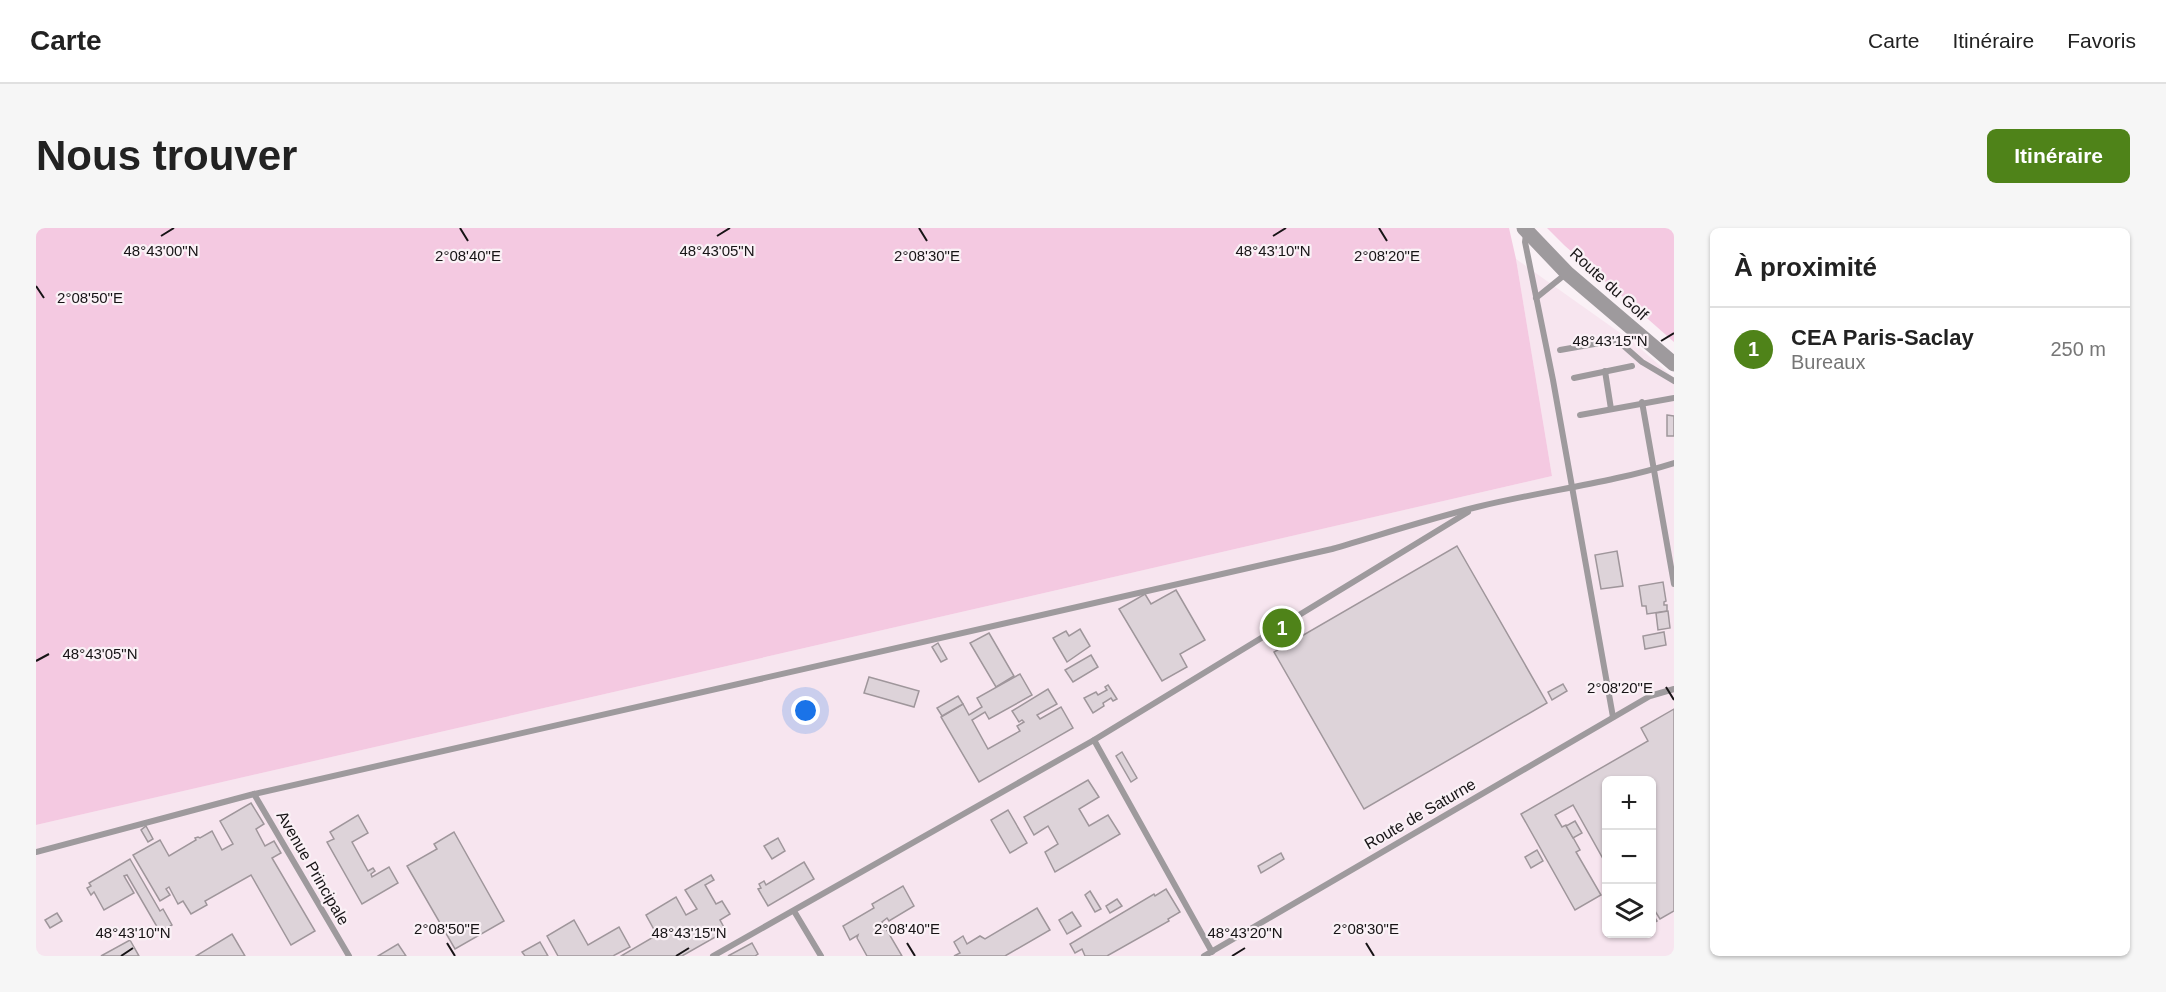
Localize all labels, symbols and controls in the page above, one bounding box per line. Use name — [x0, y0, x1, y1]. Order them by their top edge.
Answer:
text: Carte — [30, 25, 102, 56]
text: Carte — [1868, 29, 1919, 52]
text: Itinéraire — [1952, 29, 2034, 52]
text: Favoris — [2067, 29, 2136, 52]
button: Itinéraire — [1987, 129, 2130, 183]
text: Nous trouver — [36, 132, 297, 179]
text: 48°43'00"N — [123, 242, 199, 259]
text: 48°43'05"N — [679, 242, 755, 259]
text: 48°43'10"N — [1235, 242, 1311, 259]
street label: Route du Golf — [1567, 245, 1652, 324]
text: 2°08'40"E — [435, 247, 501, 264]
text: 2°08'30"E — [894, 247, 960, 264]
text: 2°08'20"E — [1354, 247, 1420, 264]
text: À proximité — [1734, 252, 1877, 282]
text: 2°08'50"E — [57, 289, 123, 306]
text: CEA Paris-Saclay — [1791, 325, 1974, 350]
text: 48°43'15"N — [1572, 332, 1648, 349]
text: 1 — [1748, 338, 1759, 360]
text: 250 m — [2050, 338, 2106, 360]
text: Bureaux — [1791, 351, 1866, 373]
pin: 1 — [1262, 606, 1302, 650]
text: 48°43'05"N — [62, 645, 138, 662]
text: 2°08'20"E — [1587, 679, 1653, 696]
your location — [791, 696, 820, 725]
street label: Route de Saturne — [1361, 775, 1479, 853]
map controls — [1602, 776, 1656, 938]
button: + — [1602, 776, 1656, 830]
street label: Avenue Principale — [273, 808, 353, 928]
button: − — [1602, 830, 1656, 884]
button: layers — [1602, 884, 1656, 938]
text: 2°08'50"E — [414, 920, 480, 937]
text: 2°08'40"E — [874, 920, 940, 937]
text: 2°08'30"E — [1333, 920, 1399, 937]
text: 48°43'10"N — [95, 924, 171, 941]
text: 48°43'15"N — [651, 924, 727, 941]
text: 48°43'20"N — [1207, 924, 1283, 941]

